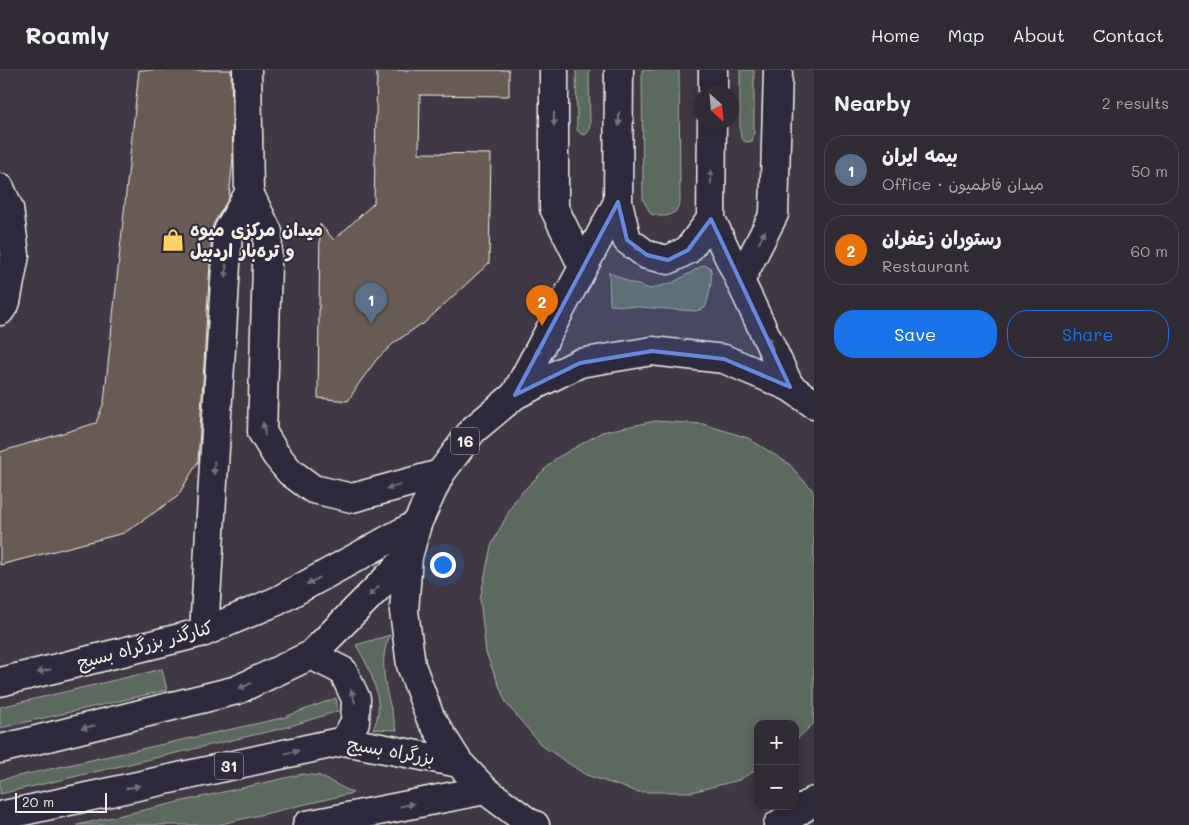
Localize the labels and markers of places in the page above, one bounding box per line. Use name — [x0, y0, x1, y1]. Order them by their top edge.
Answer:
place label: میدان مرکزی میوه و تره‌بار اردبیل — [190, 217, 323, 262]
shop icon: میدان مرکزی میوه و تره‌بار اردبیل — [160, 227, 186, 253]
pin: 1 — [355, 283, 387, 324]
pin: 2 — [526, 285, 558, 326]

